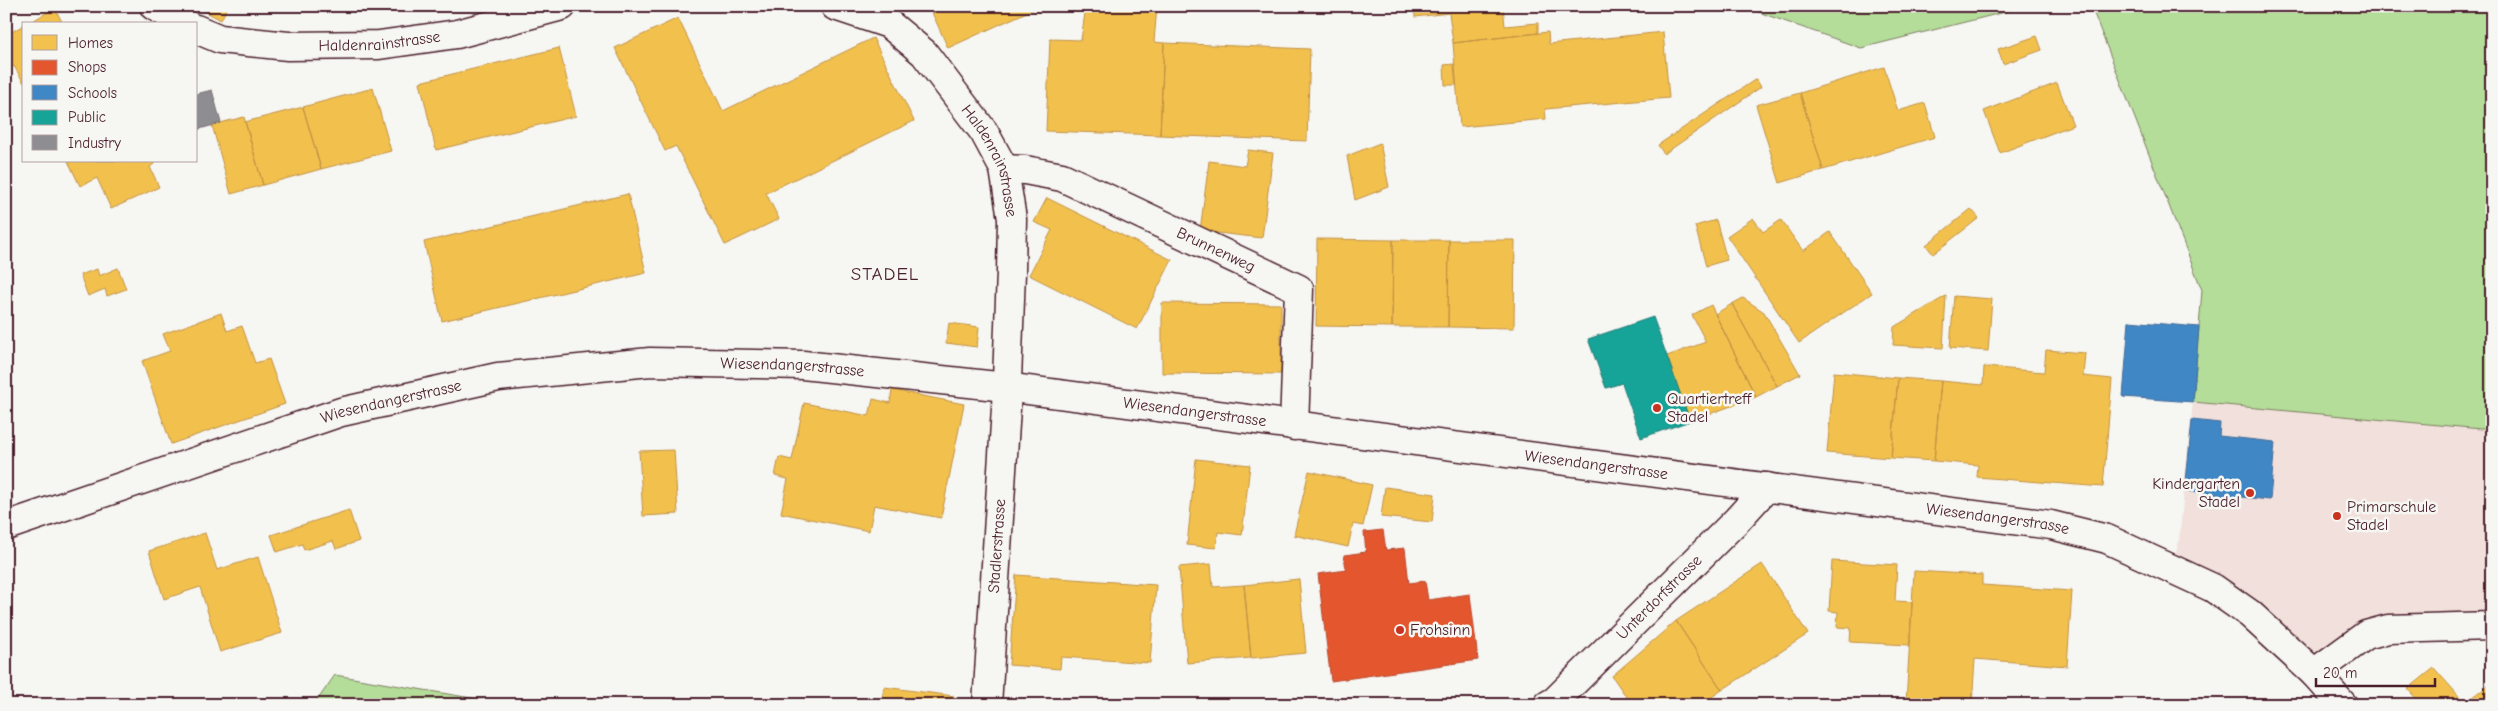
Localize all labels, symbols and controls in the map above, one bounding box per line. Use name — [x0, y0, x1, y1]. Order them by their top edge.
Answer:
legend — [22, 22, 198, 162]
street label: Haldenrainstrasse — [318, 27, 441, 55]
text: Homes — [68, 34, 113, 52]
text: Shops — [68, 58, 106, 76]
text: Schools — [68, 84, 117, 102]
street label: Haldenrainstrasse — [958, 101, 1021, 218]
text: Public — [68, 108, 106, 126]
text: Industry — [68, 134, 121, 152]
street label: Brunnenweg — [1174, 224, 1258, 276]
district label: STADEL — [851, 263, 919, 285]
street label: Wiesendangerstrasse — [720, 354, 865, 381]
street label: Wiesendangerstrasse — [318, 376, 463, 427]
place label: Quartiertreff Stadel — [1667, 390, 1753, 426]
street label: Wiesendangerstrasse — [1122, 394, 1267, 430]
marker: Quartiertreff Stadel — [1651, 402, 1663, 414]
street label: Wiesendangerstrasse — [1523, 447, 1669, 483]
place label: Kindergarten Stadel — [2152, 475, 2240, 511]
marker: Kindergarten Stadel — [2244, 487, 2256, 499]
street label: Stadlerstrasse — [985, 498, 1009, 594]
place label: Primarschule Stadel — [2347, 498, 2436, 534]
street label: Wiesendangerstrasse — [1925, 500, 2071, 538]
marker: Primarschule Stadel — [2331, 510, 2343, 522]
street label: Unterdorfstrasse — [1613, 551, 1705, 643]
place label: Frohsinn — [1410, 621, 1470, 639]
marker: Frohsinn — [1394, 624, 1406, 636]
scale bar — [2316, 656, 2434, 688]
text: 20 m — [2323, 664, 2357, 682]

